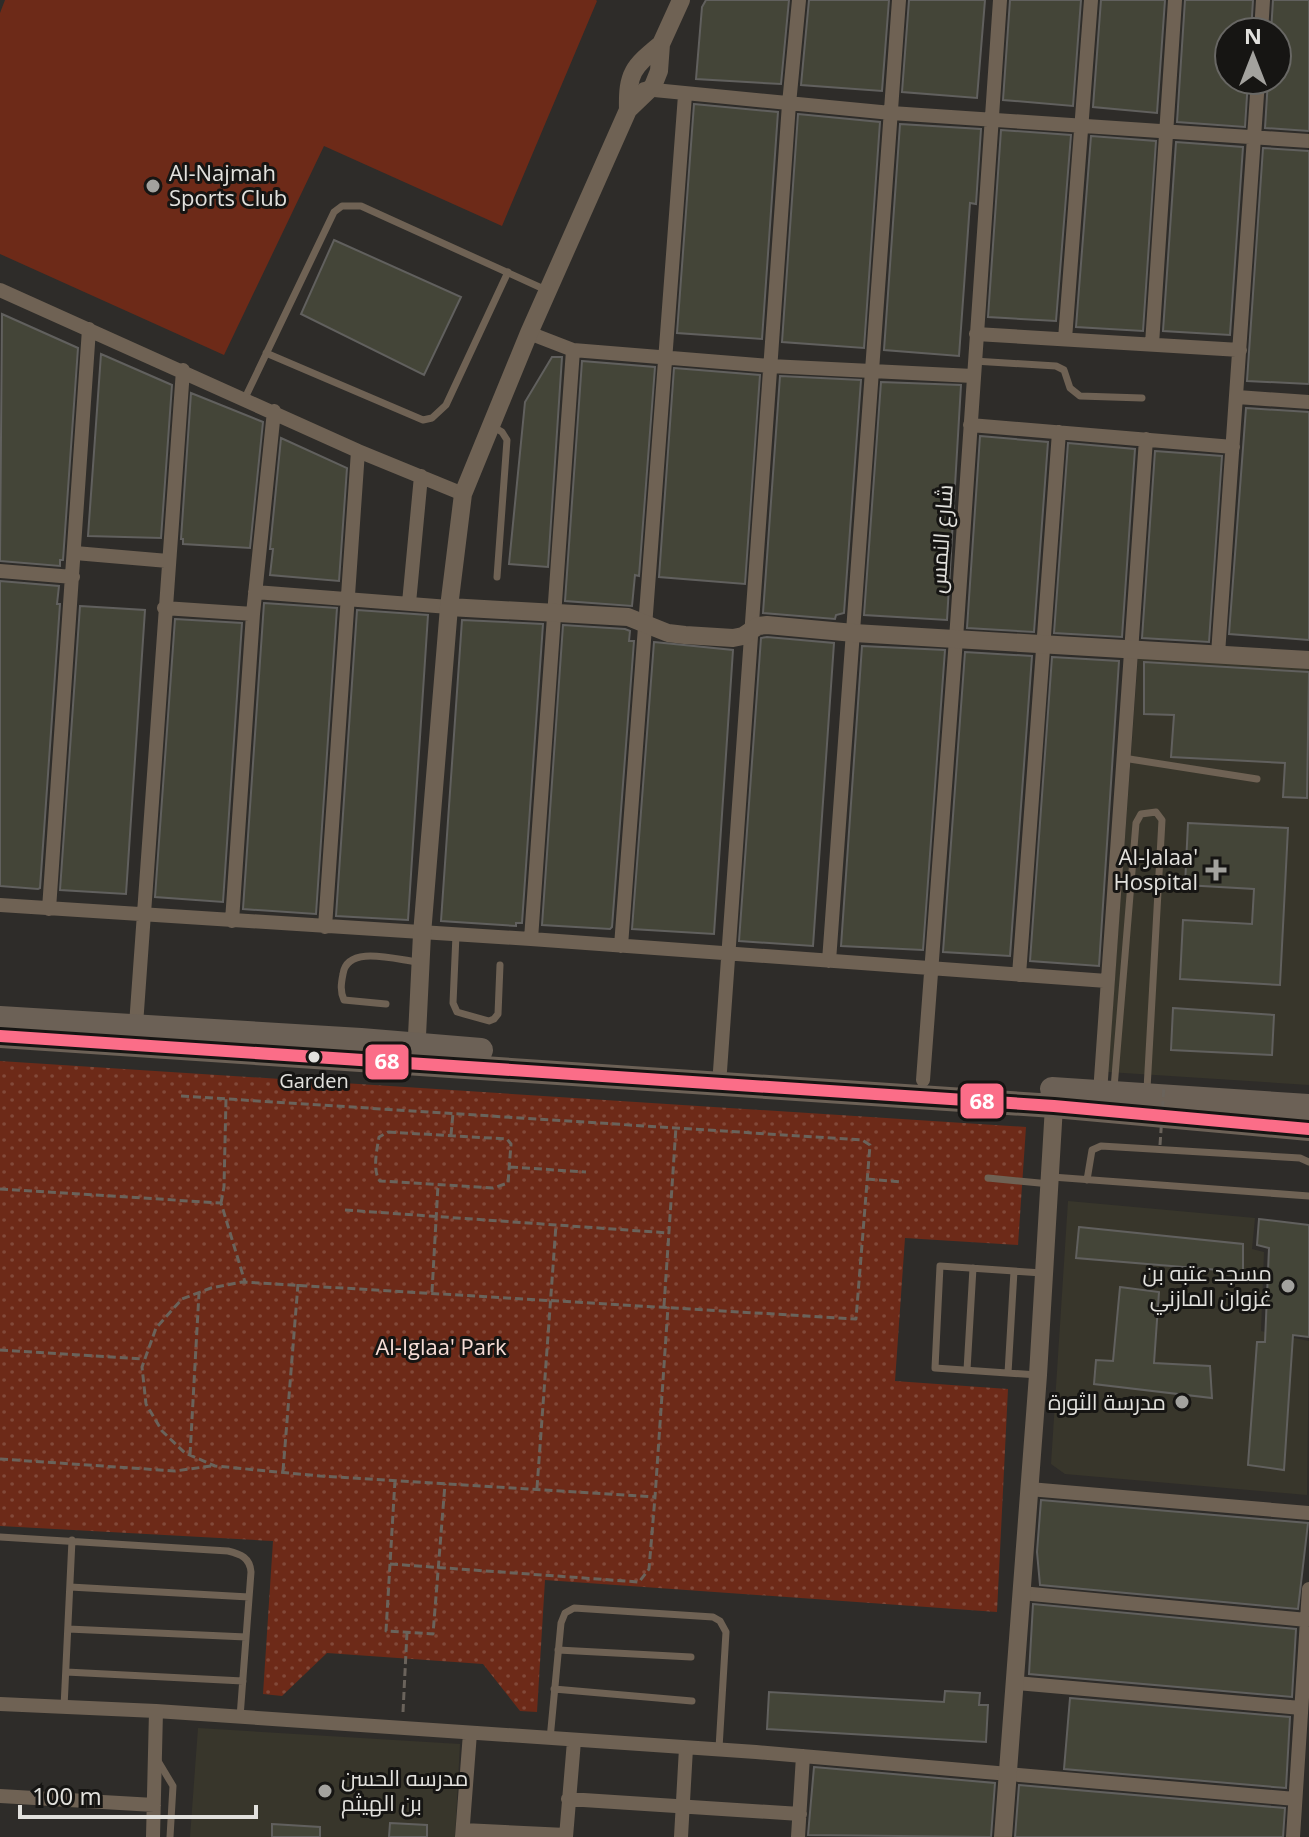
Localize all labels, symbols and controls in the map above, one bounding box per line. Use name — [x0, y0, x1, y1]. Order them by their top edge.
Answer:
north arrow — [1213, 16, 1293, 96]
text: N — [1244, 20, 1262, 50]
place label: Al-Najmah Sports Club — [169, 157, 287, 212]
marker: Al-Najmah Sports Club — [144, 177, 162, 195]
street label: شارع النمس — [921, 483, 960, 594]
place label: Al-Jalaa' Hospital — [1113, 841, 1198, 896]
marker: Al-Jalaa' Hospital — [1205, 859, 1227, 881]
line badge: 68 — [364, 1043, 410, 1081]
text: 68 — [374, 1045, 400, 1075]
marker: Garden — [306, 1049, 322, 1065]
place label: Garden — [279, 1067, 349, 1094]
line badge: 68 — [959, 1082, 1005, 1120]
text: 68 — [969, 1085, 995, 1115]
place label: مسجد عتبه بن غزوان المازني — [1143, 1257, 1272, 1315]
marker: مسجد عتبه بن غزوان المازني — [1279, 1277, 1297, 1295]
park label: Al-Iglaa' Park — [375, 1331, 507, 1361]
place label: مدرسة الثورة — [1048, 1386, 1166, 1416]
marker: مدرسة الثورة — [1173, 1393, 1191, 1411]
place label: مدرسه الحسن بن الهيثم — [341, 1762, 468, 1819]
scale bar — [20, 1769, 256, 1819]
text: 100 m — [32, 1779, 102, 1812]
marker: مدرسه الحسن بن الهيثم — [316, 1782, 334, 1800]

